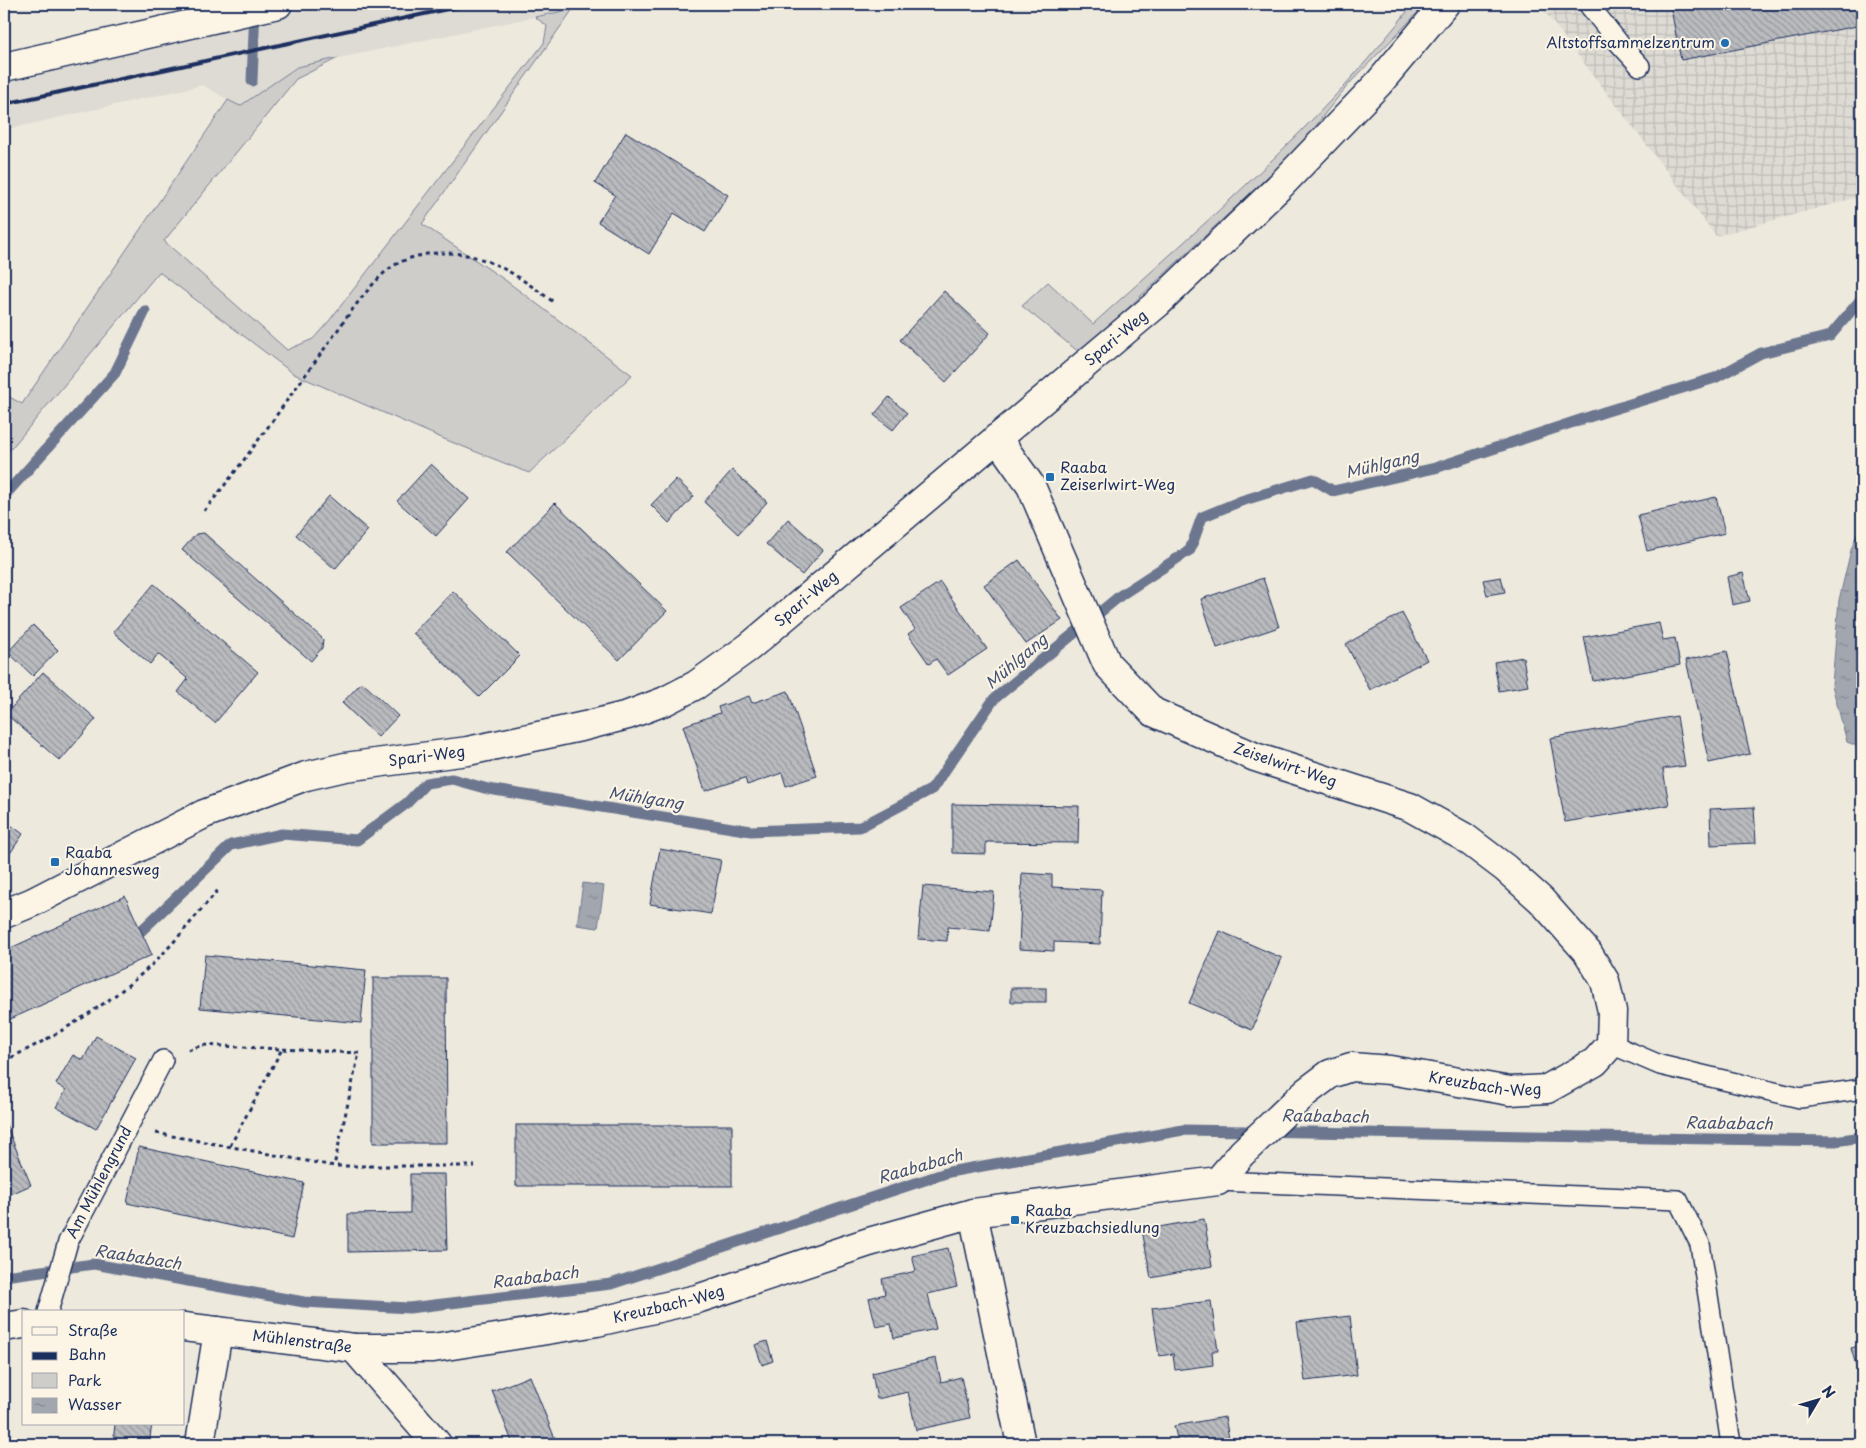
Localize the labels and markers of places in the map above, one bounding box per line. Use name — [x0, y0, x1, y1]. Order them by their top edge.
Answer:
place label: Altstoffsammelzentrum — [1546, 30, 1715, 53]
marker: Altstoffsammelzentrum — [1719, 37, 1731, 49]
place label: Raaba Zeiserlwirt-Weg — [1060, 455, 1175, 495]
marker: Raaba Zeiserlwirt-Weg — [1044, 471, 1056, 483]
place label: Raaba Johannesweg — [65, 840, 160, 880]
marker: Raaba Johannesweg — [49, 856, 61, 868]
place label: Raaba Kreuzbachsiedlung — [1025, 1198, 1160, 1238]
marker: Raaba Kreuzbachsiedlung — [1009, 1214, 1021, 1226]

